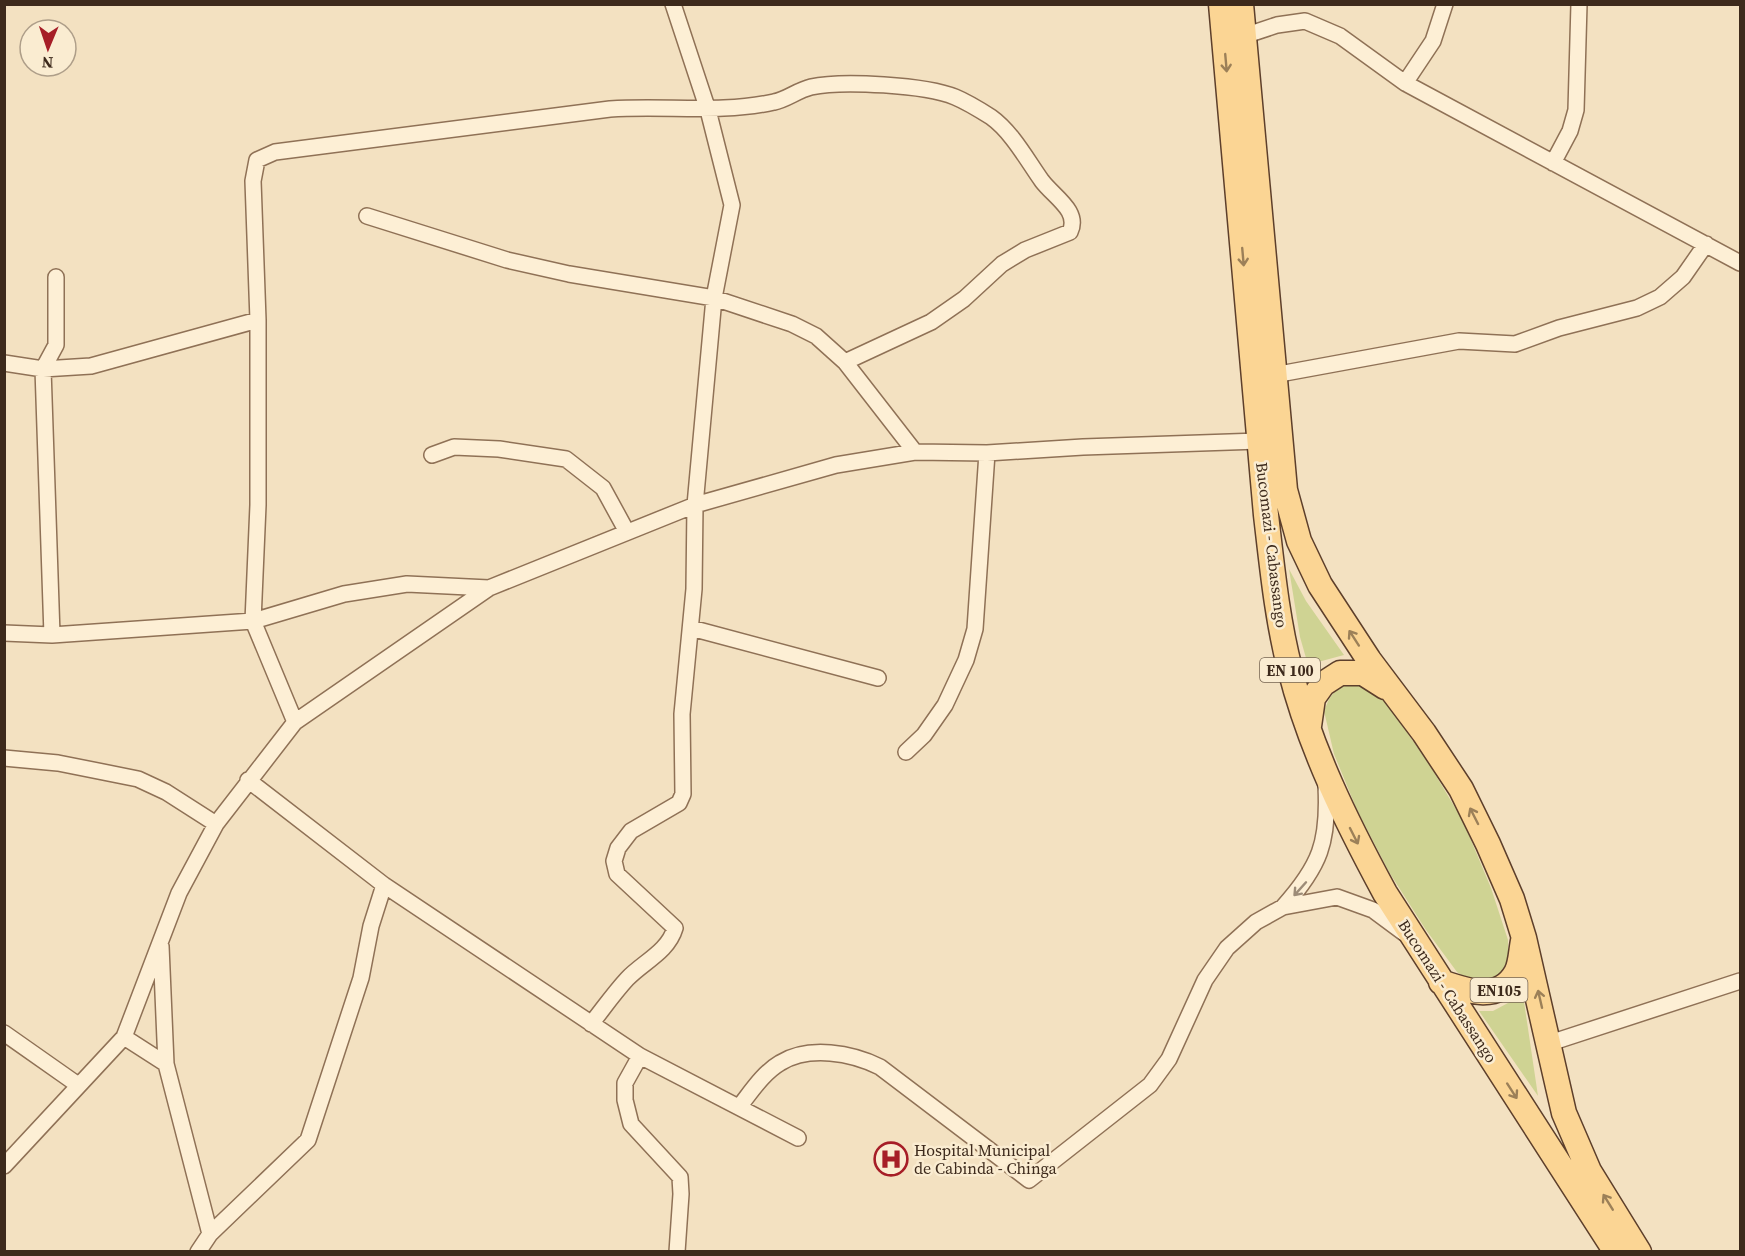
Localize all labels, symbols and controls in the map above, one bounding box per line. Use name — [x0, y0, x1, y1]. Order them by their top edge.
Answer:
north arrow — [18, 18, 78, 78]
text: N — [41, 52, 54, 74]
one-way arrow — [1221, 52, 1232, 72]
one-way arrow — [1237, 247, 1248, 266]
street label: Bucomazi - Cabassango — [1251, 461, 1293, 629]
one-way arrow — [1347, 629, 1360, 646]
road number: EN 100 — [1260, 658, 1320, 682]
one-way arrow — [1468, 807, 1480, 825]
one-way arrow — [1349, 826, 1360, 844]
one-way arrow — [1293, 881, 1307, 896]
street label: Bucomazi - Cabassango — [1393, 915, 1503, 1067]
road number: EN105 — [1470, 978, 1528, 1002]
one-way arrow — [1533, 990, 1545, 1009]
one-way arrow — [1506, 1082, 1518, 1098]
place label: Hospital Municipal de Cabinda - Chinga — [914, 1139, 1058, 1179]
hospital icon: Hospital Municipal de Cabinda - Chinga — [873, 1141, 909, 1177]
one-way arrow — [1602, 1194, 1614, 1211]

